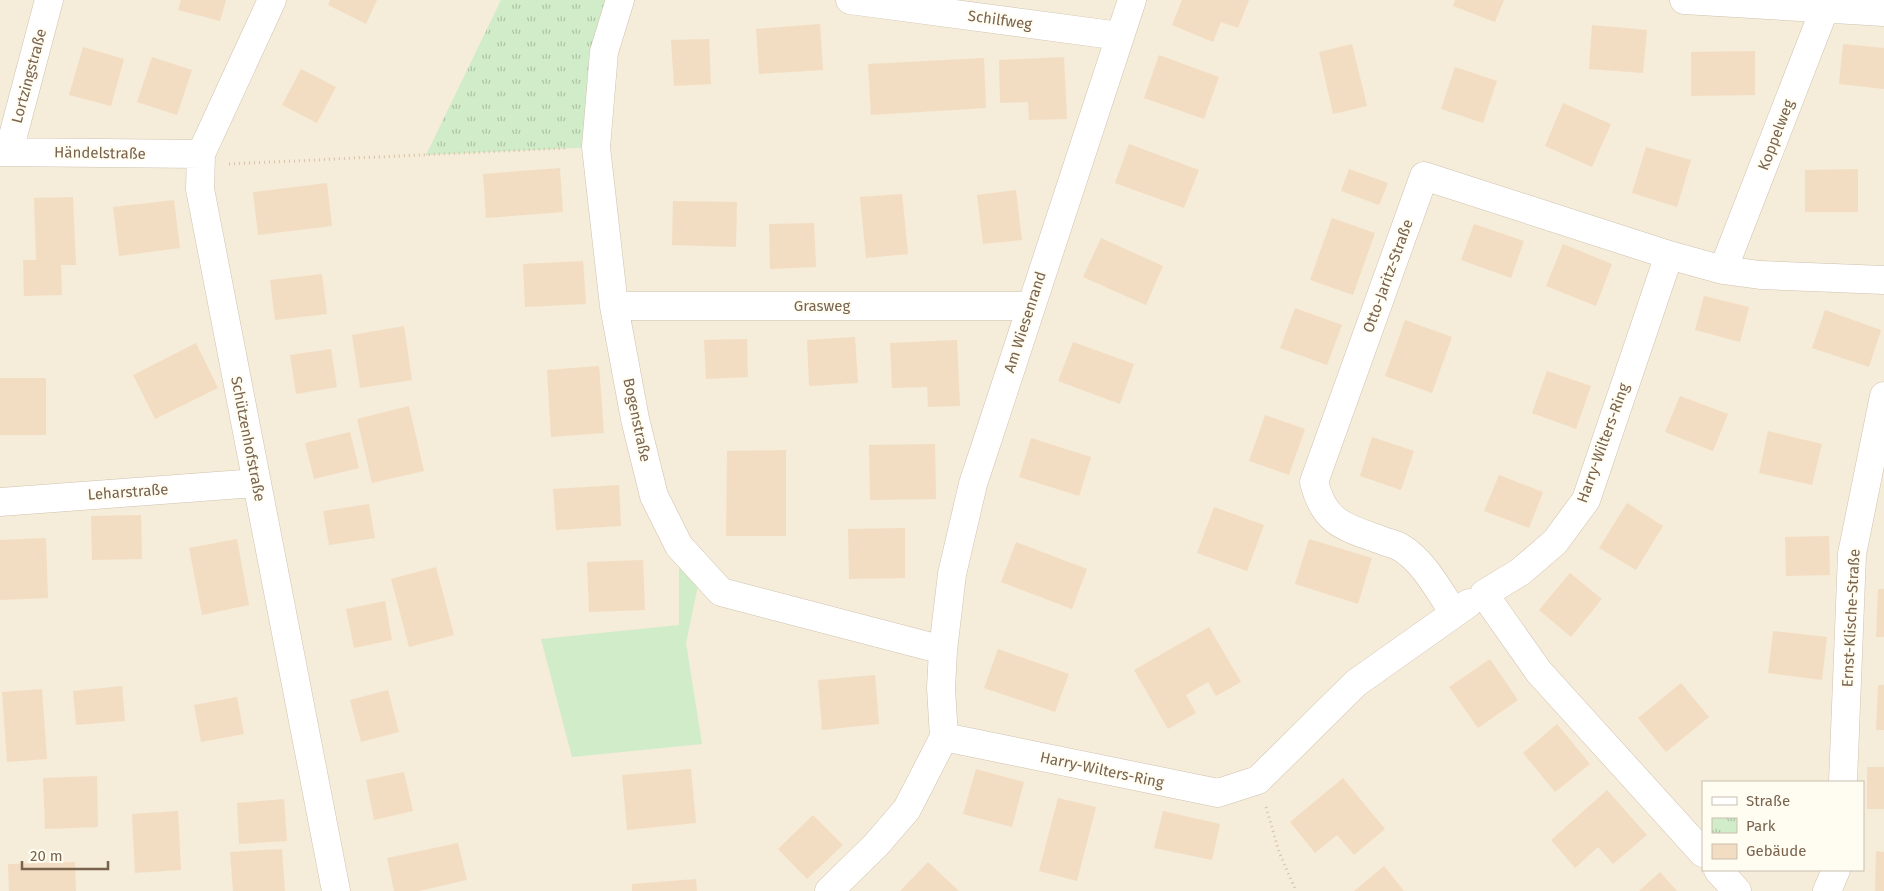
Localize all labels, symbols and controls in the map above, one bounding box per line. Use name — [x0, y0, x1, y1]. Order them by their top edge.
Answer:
street label: Schilfweg — [967, 7, 1033, 33]
street label: Lortzingstraße — [8, 27, 50, 125]
street label: Koppelweg — [1754, 97, 1798, 173]
street label: Händelstraße — [54, 143, 146, 163]
street label: Otto-Jaritz-Straße — [1359, 217, 1417, 335]
street label: Am Wiesenrand — [1000, 269, 1050, 375]
street label: Grasweg — [794, 297, 850, 315]
street label: Schützenhofstraße — [227, 375, 269, 503]
street label: Bogenstraße — [619, 376, 655, 464]
street label: Harry-Wilters-Ring — [1573, 381, 1633, 505]
street label: Leharstraße — [87, 480, 169, 504]
street label: Ernst-Klische-Straße — [1838, 548, 1864, 688]
street label: Harry-Wilters-Ring — [1039, 748, 1166, 792]
legend — [1702, 781, 1864, 871]
text: Straße — [1746, 792, 1790, 810]
text: Park — [1746, 817, 1776, 835]
scale bar — [22, 838, 109, 870]
text: Gebäude — [1746, 842, 1806, 860]
text: 20 m — [30, 847, 63, 865]

